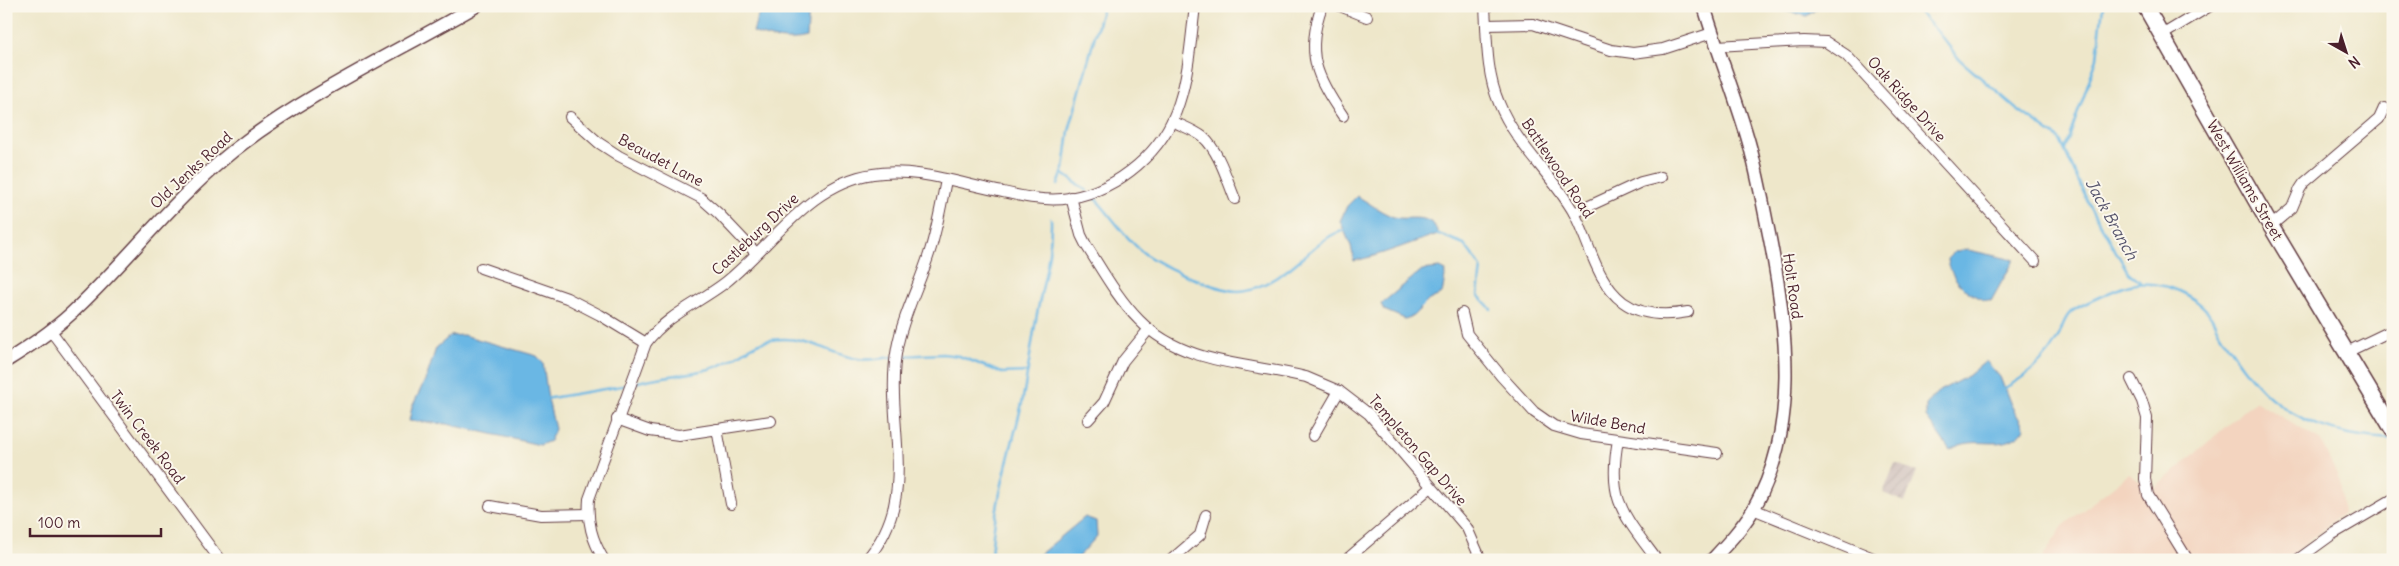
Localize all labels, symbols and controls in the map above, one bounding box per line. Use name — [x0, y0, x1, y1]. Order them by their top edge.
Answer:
north arrow — [2322, 28, 2372, 78]
street label: Oak Ridge Drive — [1864, 52, 1950, 146]
text: N — [2345, 52, 2364, 72]
street label: Battlewood Road — [1518, 115, 1598, 222]
street label: West Williams Street — [2203, 116, 2287, 244]
street label: Old Jenks Road — [146, 127, 236, 213]
street label: Beaudet Lane — [615, 130, 707, 190]
water label: Jack Branch — [2081, 175, 2143, 264]
street label: Castleburg Drive — [708, 189, 802, 279]
street label: Holt Road — [1779, 252, 1807, 320]
street label: Twin Creek Road — [107, 386, 189, 488]
street label: Templeton Gap Drive — [1365, 391, 1471, 509]
street label: Wilde Bend — [1569, 406, 1647, 438]
scale bar — [30, 506, 161, 538]
text: 100 m — [38, 513, 80, 532]

